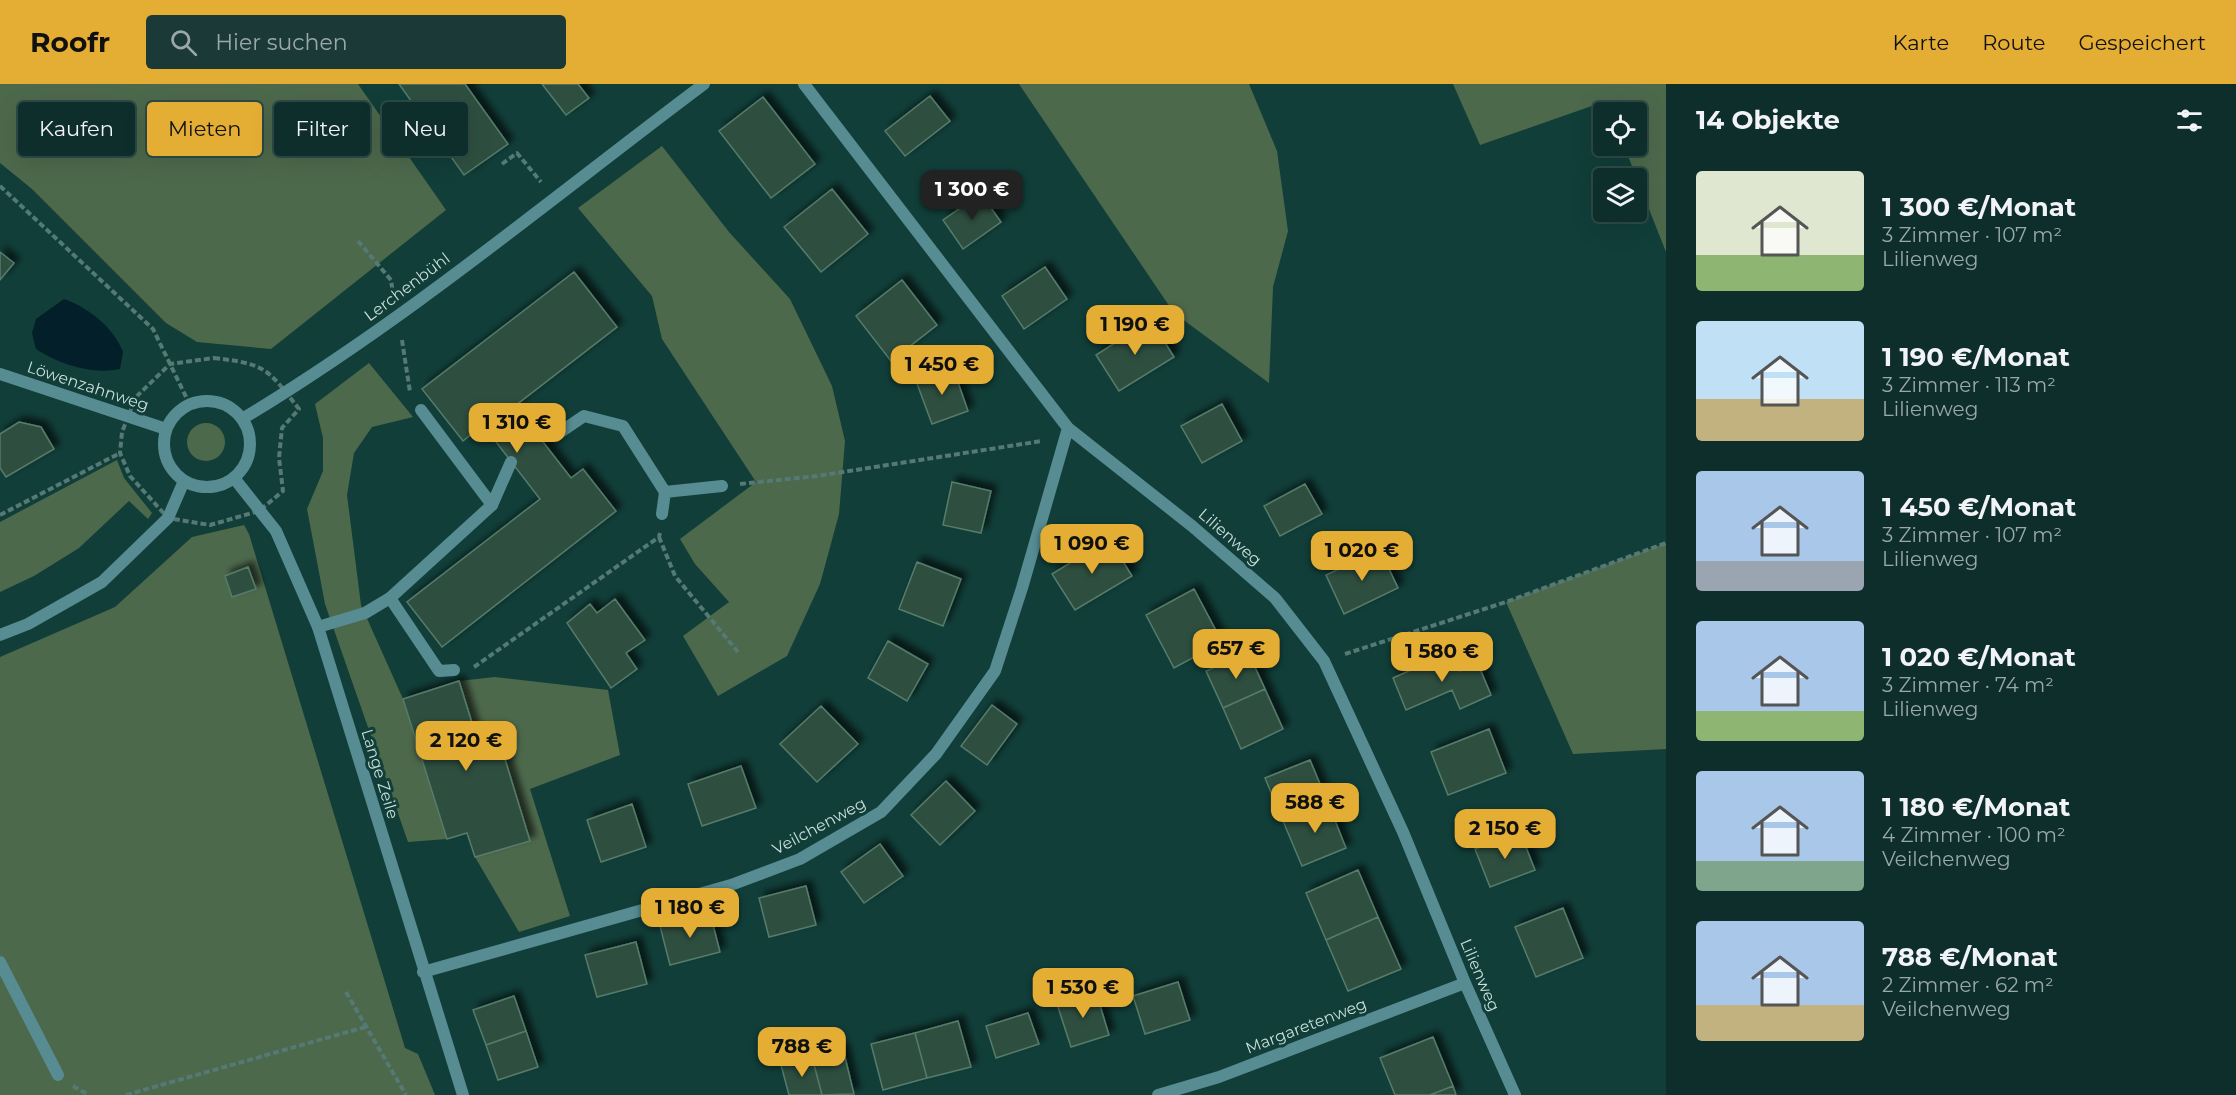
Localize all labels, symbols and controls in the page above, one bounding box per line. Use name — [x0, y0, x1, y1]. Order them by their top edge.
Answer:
search box — [146, 15, 566, 69]
text: Roofr — [30, 25, 110, 59]
icon: search — [167, 26, 200, 59]
text: Hier suchen — [215, 29, 348, 56]
text: Karte — [1893, 30, 1949, 55]
text: Route — [1982, 30, 2045, 55]
text: Gespeichert — [2078, 30, 2206, 55]
chip: Kaufen — [18, 102, 135, 156]
chip: Mieten — [147, 102, 262, 156]
chip: Filter — [274, 102, 370, 156]
chip: Neu — [382, 102, 468, 156]
map controls — [1593, 102, 1647, 222]
button: locate — [1593, 102, 1647, 156]
text: 14 Objekte — [1696, 104, 1840, 136]
icon: filters — [2173, 104, 2206, 137]
button: layers — [1593, 168, 1647, 222]
pin: 1 300 € — [917, 170, 1027, 221]
text: 1 300 € — [935, 177, 1009, 201]
text: 1 300 €/Monat — [1882, 191, 2076, 223]
icon: home — [1744, 195, 1816, 267]
text: 3 Zimmer · 107 m² — [1882, 223, 2062, 247]
text: Lilienweg — [1882, 247, 1978, 271]
street label: Lerchenbühl — [361, 249, 453, 325]
pin: 1 190 € — [1080, 305, 1190, 356]
text: 1 190 € — [1100, 312, 1170, 336]
text: 1 190 €/Monat — [1882, 341, 2070, 373]
pin: 1 450 € — [887, 345, 997, 396]
icon: home — [1744, 345, 1816, 417]
text: 1 450 € — [905, 352, 979, 376]
street label: Löwenzahnweg — [25, 357, 151, 415]
text: 3 Zimmer · 113 m² — [1882, 373, 2056, 397]
text: Lilienweg — [1882, 397, 1978, 421]
pin: 1 310 € — [462, 403, 572, 454]
text: 1 310 € — [483, 410, 551, 434]
text: 1 450 €/Monat — [1882, 491, 2076, 523]
icon: home — [1744, 495, 1816, 567]
street label: Lilienweg — [1195, 505, 1265, 569]
text: 3 Zimmer · 107 m² — [1882, 523, 2062, 547]
pin: 1 090 € — [1037, 524, 1147, 575]
text: 1 090 € — [1054, 531, 1130, 555]
pin: 1 020 € — [1307, 531, 1417, 582]
text: 1 020 € — [1325, 538, 1399, 562]
text: Lilienweg — [1882, 547, 1978, 571]
pin: 657 € — [1194, 629, 1278, 680]
pin: 1 580 € — [1387, 632, 1497, 683]
text: 657 € — [1207, 636, 1265, 660]
text: 1 580 € — [1405, 639, 1479, 663]
text: 1 020 €/Monat — [1882, 641, 2076, 673]
icon: home — [1744, 645, 1816, 717]
text: 3 Zimmer · 74 m² — [1882, 673, 2054, 697]
text: Lilienweg — [1882, 697, 1978, 721]
pin: 2 120 € — [411, 721, 521, 772]
street label: Lange Zeile — [357, 727, 403, 821]
text: 2 120 € — [430, 728, 502, 752]
pin: 588 € — [1273, 783, 1357, 834]
text: 588 € — [1285, 790, 1345, 814]
text: 1 180 €/Monat — [1882, 791, 2070, 823]
street label: Veilchenweg — [769, 793, 869, 859]
icon: home — [1744, 795, 1816, 867]
pin: 2 150 € — [1450, 809, 1560, 860]
text: 2 150 € — [1469, 816, 1541, 840]
text: 4 Zimmer · 100 m² — [1882, 823, 2066, 847]
text: Veilchenweg — [1882, 847, 2011, 871]
pin: 1 180 € — [635, 888, 745, 939]
text: 1 180 € — [655, 895, 725, 919]
street label: Lilienweg — [1456, 936, 1504, 1014]
text: 788 €/Monat — [1882, 941, 2058, 973]
icon: home — [1744, 945, 1816, 1017]
pin: 1 530 € — [1028, 968, 1138, 1019]
text: 2 Zimmer · 62 m² — [1882, 973, 2054, 997]
text: 1 530 € — [1047, 975, 1119, 999]
street label: Margaretenweg — [1243, 994, 1369, 1058]
text: Veilchenweg — [1882, 997, 2011, 1021]
pin: 788 € — [760, 1027, 844, 1078]
text: 788 € — [772, 1034, 832, 1058]

